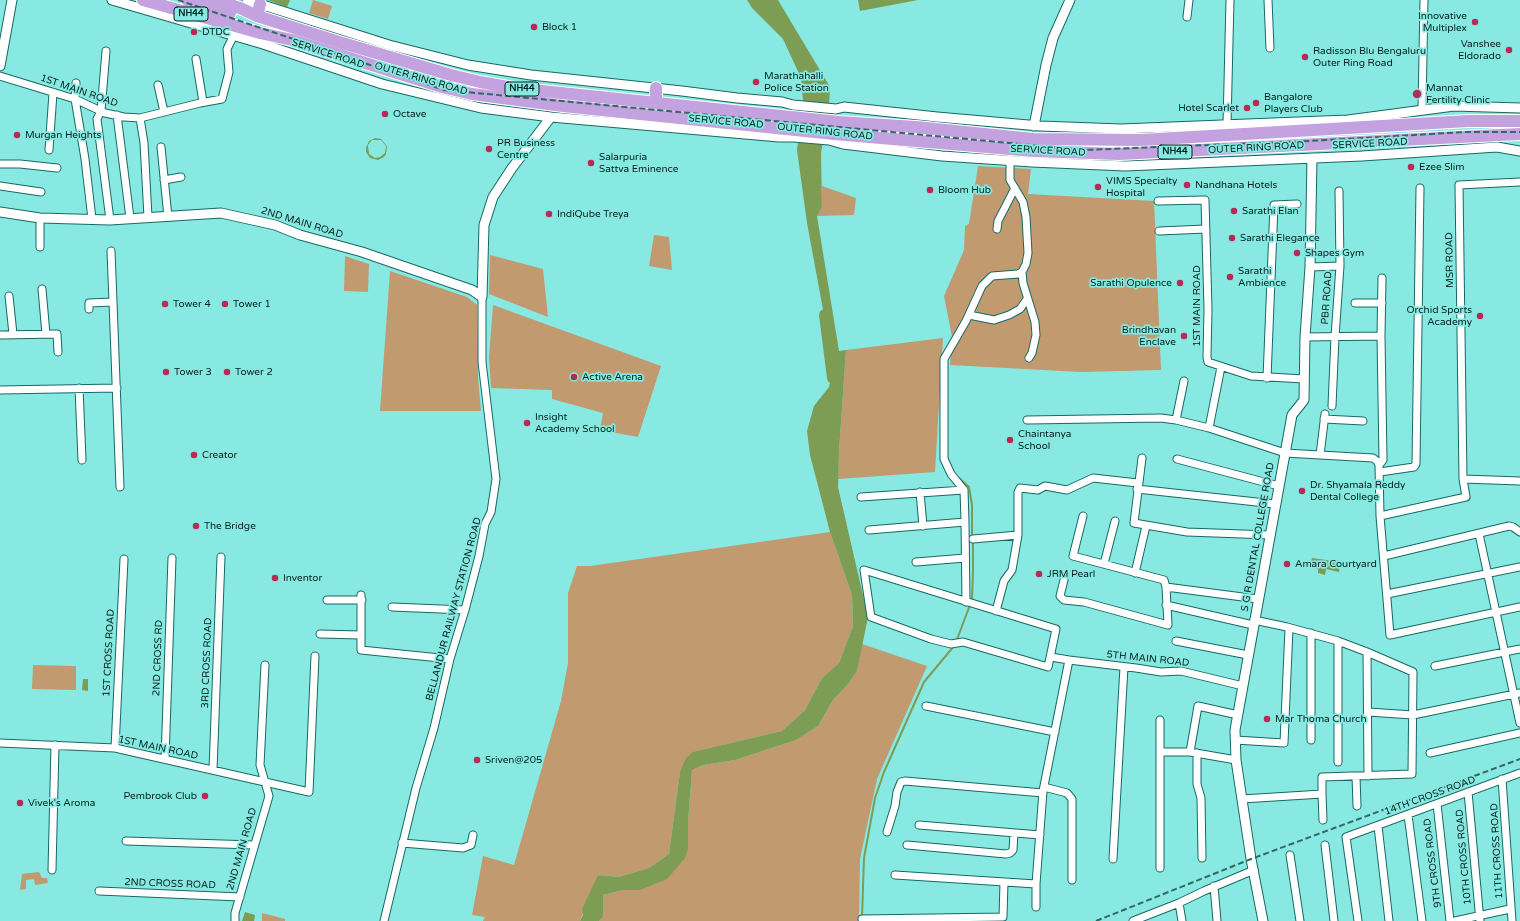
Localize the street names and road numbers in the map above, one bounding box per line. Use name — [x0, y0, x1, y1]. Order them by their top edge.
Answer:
road number: NH44 — [174, 7, 208, 21]
street label: SERVICE ROAD — [290, 37, 366, 71]
street label: OUTER RING ROAD — [373, 60, 469, 98]
street label: 1ST MAIN ROAD — [39, 72, 119, 110]
road number: NH44 — [505, 82, 539, 96]
street label: SERVICE ROAD — [688, 113, 764, 131]
street label: OUTER RING ROAD — [777, 121, 873, 143]
street label: SERVICE ROAD — [1332, 136, 1408, 152]
street label: OUTER RING ROAD — [1208, 139, 1304, 157]
street label: SERVICE ROAD — [1010, 143, 1086, 159]
road number: NH44 — [1158, 145, 1192, 159]
street label: 2ND MAIN ROAD — [260, 205, 344, 241]
street label: MSR ROAD — [1444, 232, 1456, 288]
street label: 1ST MAIN ROAD — [1191, 265, 1203, 347]
street label: PBR ROAD — [1319, 271, 1335, 325]
street label: S G R DENTAL COLLEGE ROAD — [1239, 462, 1277, 612]
street label: BELLANDUR RAILWAY STATION ROAD — [424, 516, 484, 702]
street label: 1ST CROSS ROAD — [101, 609, 117, 697]
street label: 3RD CROSS ROAD — [199, 617, 215, 709]
street label: 2ND CROSS RD — [151, 620, 165, 696]
street label: 5TH MAIN ROAD — [1106, 649, 1190, 669]
street label: 1ST MAIN ROAD — [117, 734, 199, 762]
street label: 14TH CROSS ROAD — [1383, 774, 1477, 818]
street label: 11TH CROSS ROAD — [1488, 803, 1506, 899]
street label: 2ND MAIN ROAD — [225, 806, 259, 892]
street label: 10TH CROSS ROAD — [1454, 809, 1474, 905]
street label: 9TH CROSS ROAD — [1422, 818, 1444, 908]
street label: 2ND CROSS ROAD — [124, 876, 216, 892]

